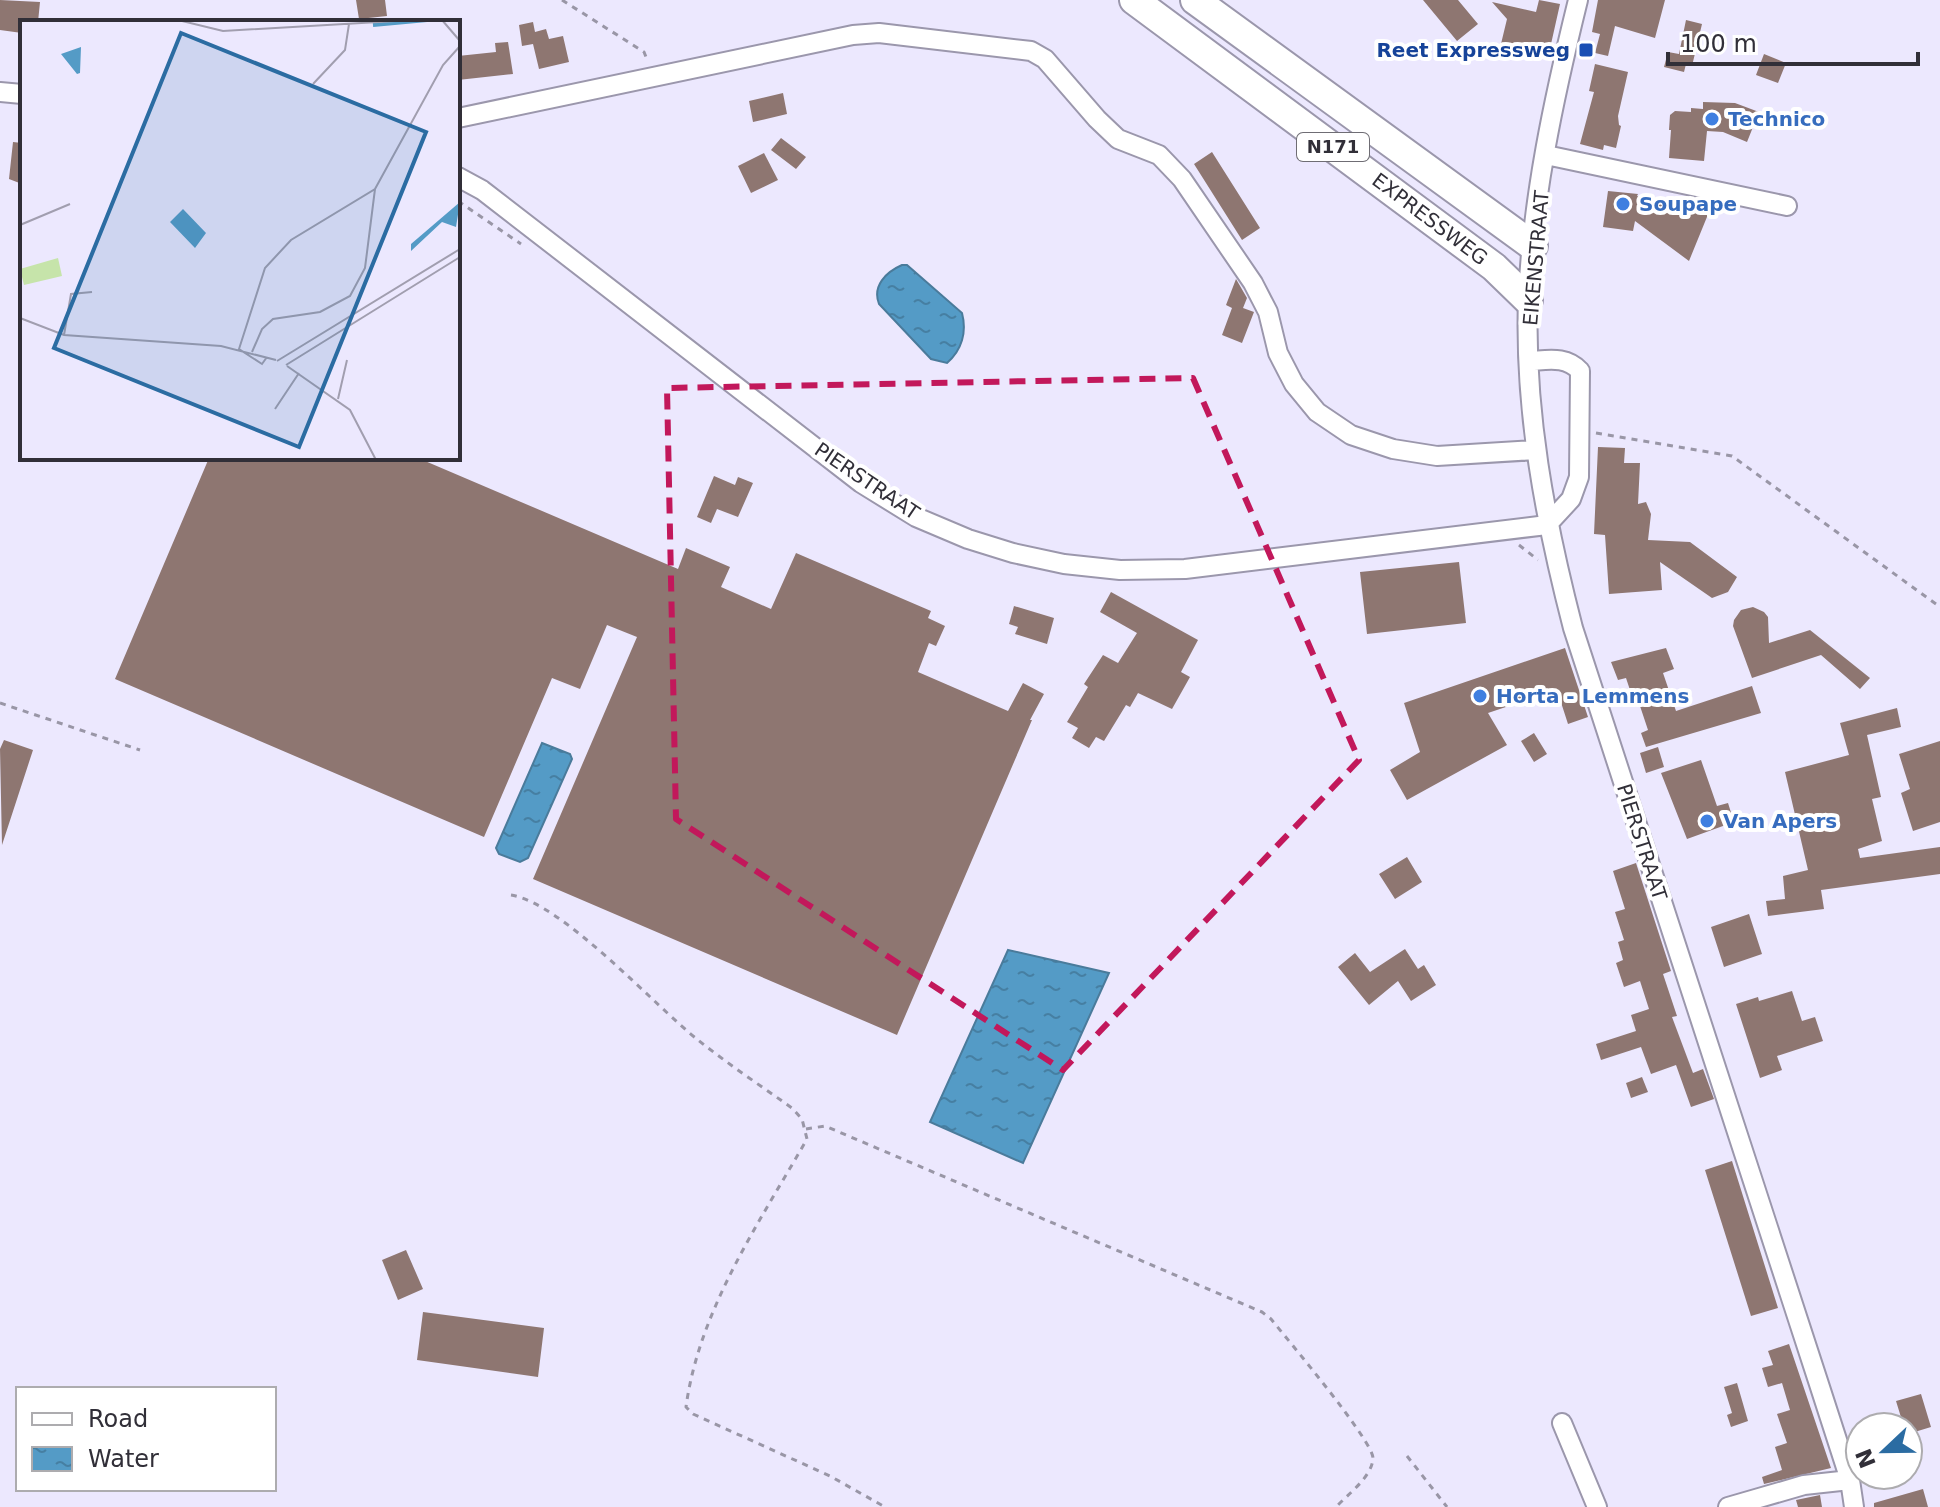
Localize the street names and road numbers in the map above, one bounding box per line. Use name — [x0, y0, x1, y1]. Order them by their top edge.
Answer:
road number: N171 — [1297, 133, 1369, 161]
street label: EXPRESSWEG — [1368, 168, 1492, 270]
street label: EIKENSTRAAT — [1518, 189, 1554, 327]
street label: PIERSTRAAT — [810, 437, 925, 525]
street label: PIERSTRAAT — [1612, 781, 1672, 904]

